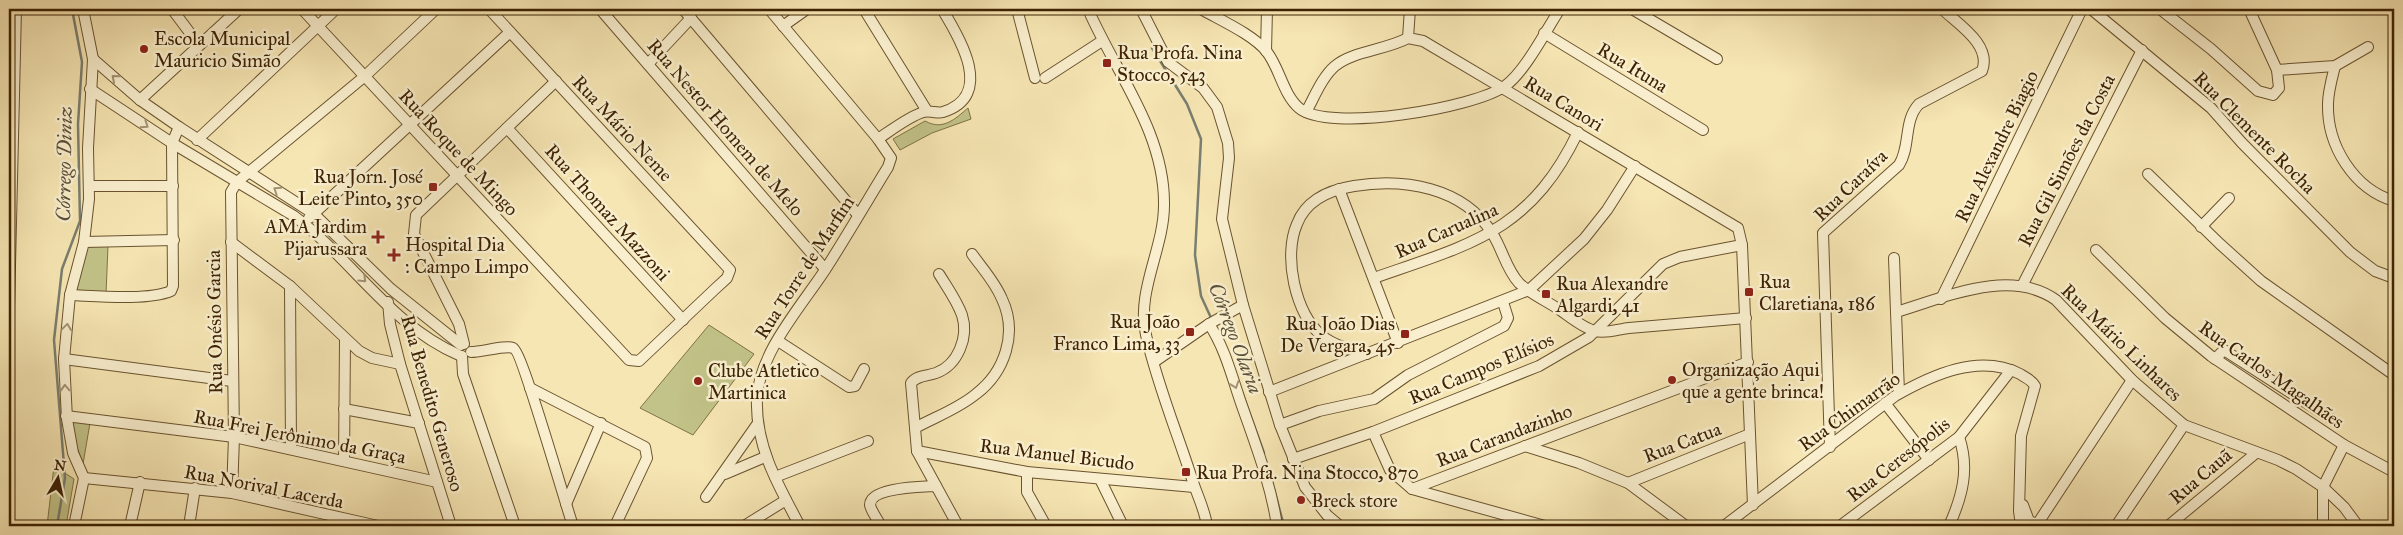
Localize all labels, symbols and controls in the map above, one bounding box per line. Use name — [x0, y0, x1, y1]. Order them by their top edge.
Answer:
place label: Escola Municipal Mauricio Simão — [154, 27, 291, 72]
street label: Rua Nestor Homem de Melo — [642, 34, 809, 221]
street label: Rua Ituna — [1593, 37, 1673, 98]
place label: Rua Profa. Nina Stocco, 543 — [1117, 41, 1243, 86]
marker: Escola Municipal Mauricio Simão — [138, 43, 150, 55]
marker: Rua Profa. Nina Stocco, 543 — [1101, 57, 1113, 69]
street label: Rua Alexandre Biagio — [1950, 66, 2044, 226]
street label: Rua Clemente Rocha — [2189, 66, 2321, 199]
street label: Rua Gil Simões da Costa — [2013, 69, 2120, 250]
street label: Rua Mário Neme — [568, 71, 678, 186]
street label: Rua Canori — [1520, 71, 1608, 136]
one-way arrow — [111, 75, 120, 84]
street label: Rua Roque de Mingo — [393, 84, 523, 221]
water label: Córrego Diniz — [51, 106, 77, 222]
one-way arrow — [140, 119, 149, 128]
street label: Rua Thomaz Mazzoni — [540, 139, 675, 285]
street label: Rua Caraíva — [1809, 144, 1893, 226]
place label: Rua Jorn. José Leite Pinto, 350 — [298, 165, 423, 210]
marker: Rua Jorn. José Leite Pinto, 350 — [427, 181, 439, 193]
one-way arrow — [273, 187, 283, 196]
street label: Rua Torre de Marfim — [750, 191, 859, 343]
street label: Rua Carualina — [1391, 197, 1502, 263]
place label: AMA Jardim Pijarussara — [264, 215, 368, 260]
marker: AMA Jardim Pijarussara — [371, 230, 385, 244]
place label: Hospital Dia : Campo Limpo — [405, 233, 529, 278]
marker: Hospital Dia : Campo Limpo — [387, 248, 401, 262]
street label: Rua Onésio Garcia — [202, 249, 227, 394]
place label: Rua Claretiana, 186 — [1759, 270, 1876, 315]
place label: Rua Alexandre Algardi, 41 — [1555, 272, 1668, 318]
one-way arrow — [357, 273, 366, 282]
water label: Córrego Olaria — [1204, 279, 1268, 397]
street label: Rua Mário Linhares — [2056, 279, 2187, 406]
marker: Rua Claretiana, 186 — [1743, 286, 1755, 298]
marker: Rua Alexandre Algardi, 41 — [1540, 288, 1552, 300]
place label: Rua João Franco Lima, 33 — [1053, 310, 1180, 355]
street label: Rua Benedito Generoso — [396, 312, 469, 494]
place label: Rua João Dias De Vergara, 45 — [1280, 312, 1395, 358]
street label: Rua Carlos Magalhães — [2194, 316, 2349, 434]
one-way arrow — [61, 323, 72, 331]
marker: Rua João Franco Lima, 33 — [1184, 326, 1196, 338]
marker: Rua João Dias De Vergara, 45 — [1399, 328, 1411, 340]
street label: Rua Campos Elísios — [1405, 328, 1557, 409]
place label: Organização Aqui que a gente brinca! — [1682, 358, 1824, 404]
place label: Clube Atletico Martinica — [708, 359, 820, 404]
street label: Rua Chimarrão — [1794, 367, 1905, 456]
marker: Organização Aqui que a gente brinca! — [1666, 374, 1678, 386]
marker: Clube Atletico Martinica — [692, 375, 704, 387]
one-way arrow — [1229, 381, 1239, 389]
one-way arrow — [59, 383, 70, 391]
street label: Rua Carandazinho — [1433, 399, 1576, 472]
street label: Rua Frei Jerônimo da Graça — [192, 405, 409, 470]
street label: Rua Ceresópolis — [1842, 412, 1954, 507]
street label: Rua Catua — [1640, 417, 1725, 468]
street label: Rua Manuel Bicudo — [978, 434, 1136, 475]
street label: Rua Cauã — [2164, 443, 2237, 509]
north arrow — [32, 452, 82, 502]
text: N — [53, 456, 67, 475]
street label: Rua Norival Lacerda — [182, 460, 347, 513]
place label: Rua Profa. Nina Stocco, 870 — [1196, 461, 1419, 484]
marker: Rua Profa. Nina Stocco, 870 — [1180, 466, 1192, 478]
place label: Breck store — [1311, 489, 1398, 512]
marker: Breck store — [1295, 494, 1307, 506]

